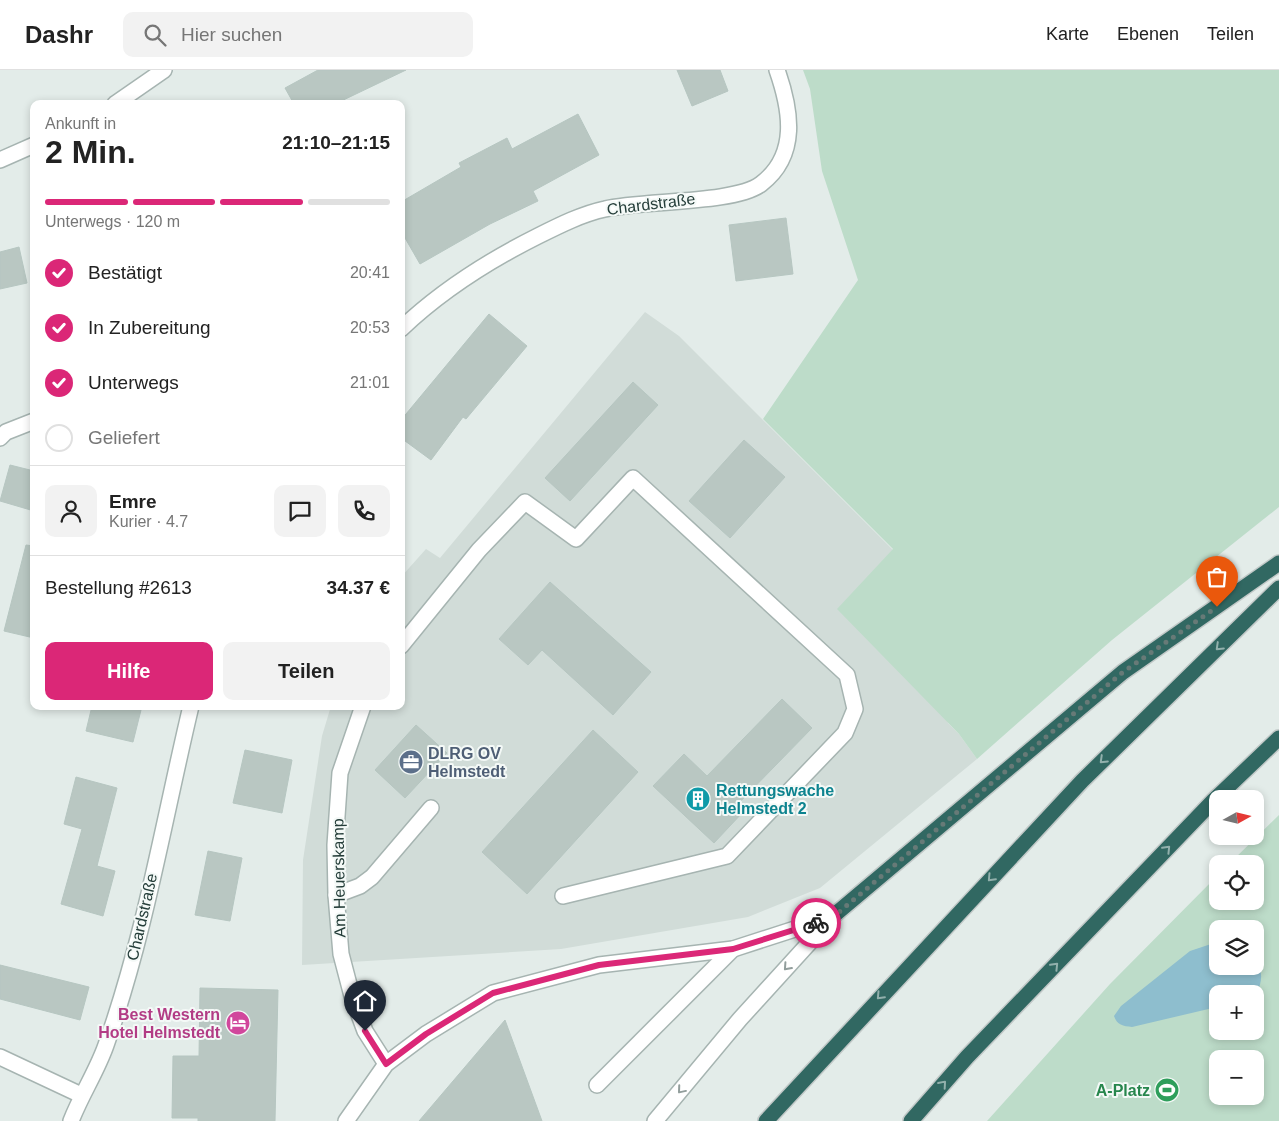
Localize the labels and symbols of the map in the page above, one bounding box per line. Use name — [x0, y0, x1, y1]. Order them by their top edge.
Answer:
street label: Chardstraße — [606, 190, 696, 218]
pin — [1196, 556, 1238, 607]
one-way arrow — [1216, 641, 1225, 650]
place label: DLRG OV Helmstedt — [428, 745, 506, 780]
office icon: DLRG OV Helmstedt — [398, 749, 424, 775]
one-way arrow — [1100, 754, 1109, 763]
place label: Rettungswache Helmstedt 2 — [716, 782, 834, 817]
building icon: Rettungswache Helmstedt 2 — [685, 786, 711, 812]
north arrow — [1209, 790, 1264, 845]
street label: Am Heuerskamp — [329, 818, 349, 938]
one-way arrow — [1161, 845, 1170, 854]
street label: Chardstraße — [124, 872, 160, 962]
one-way arrow — [988, 872, 997, 881]
courier — [791, 898, 841, 948]
one-way arrow — [784, 961, 793, 970]
one-way arrow — [1049, 963, 1058, 972]
pin — [344, 980, 386, 1031]
one-way arrow — [877, 991, 886, 1000]
place label: Best Western Hotel Helmstedt — [98, 1006, 221, 1041]
hotel icon: Best Western Hotel Helmstedt — [225, 1010, 251, 1036]
sports icon: A-Platz — [1154, 1077, 1180, 1103]
one-way arrow — [938, 1081, 947, 1090]
place label: A-Platz — [1096, 1082, 1150, 1099]
one-way arrow — [678, 1084, 687, 1093]

